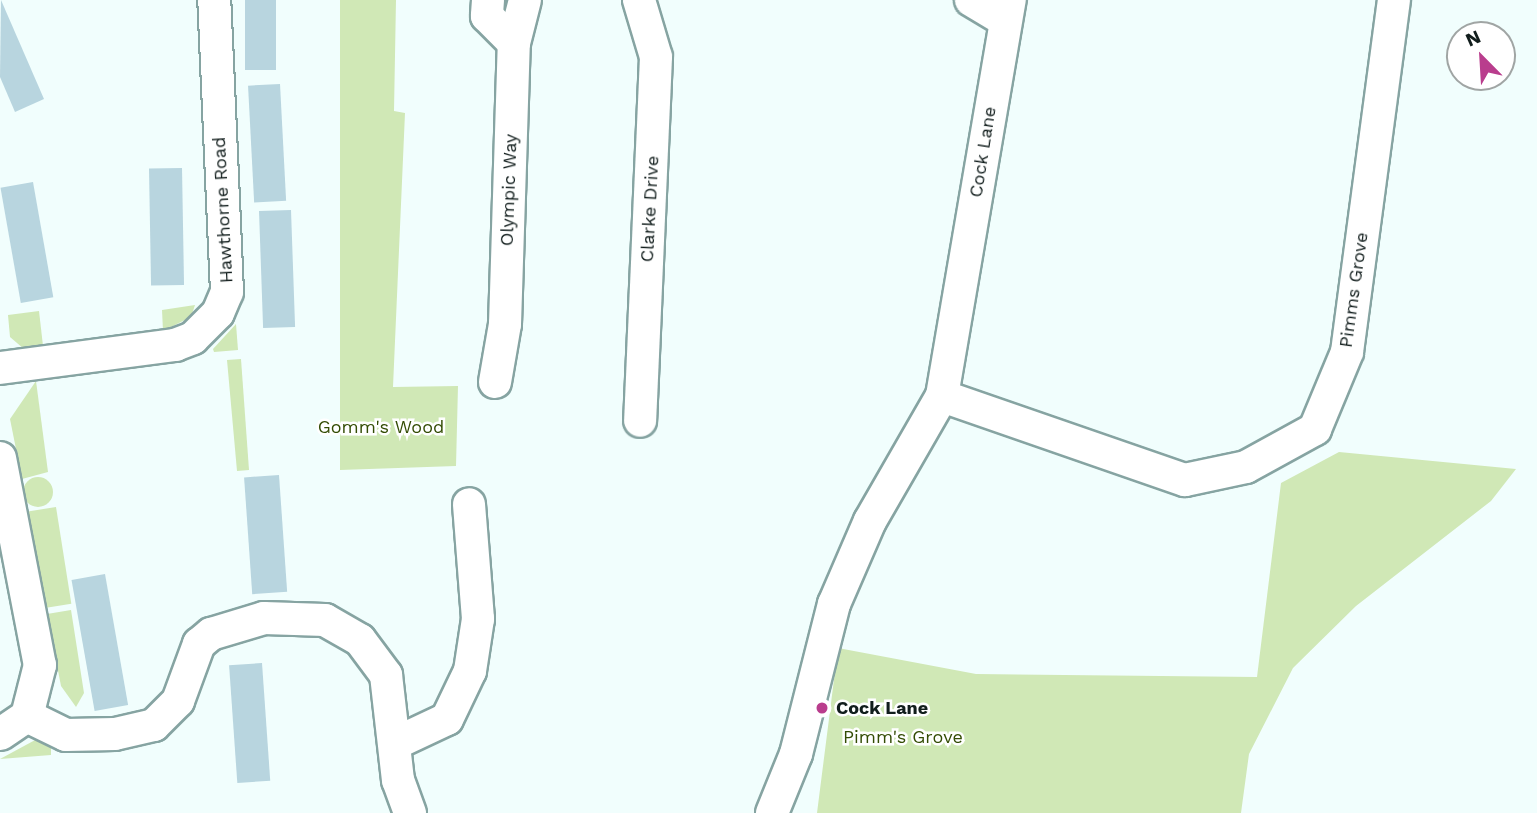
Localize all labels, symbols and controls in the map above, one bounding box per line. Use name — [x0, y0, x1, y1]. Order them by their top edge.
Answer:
north arrow — [1446, 21, 1516, 91]
text: N — [1462, 25, 1484, 52]
street label: Cock Lane — [965, 105, 1001, 199]
street label: Olympic Way — [496, 133, 522, 247]
street label: Hawthorne Road — [208, 136, 238, 284]
street label: Clarke Drive — [636, 155, 664, 263]
street label: Pimms Grove — [1335, 231, 1373, 349]
park label: Gomm's Wood — [318, 416, 444, 438]
place label: Cock Lane — [836, 697, 928, 719]
marker: Cock Lane — [814, 700, 830, 716]
park label: Pimm's Grove — [843, 726, 963, 748]

